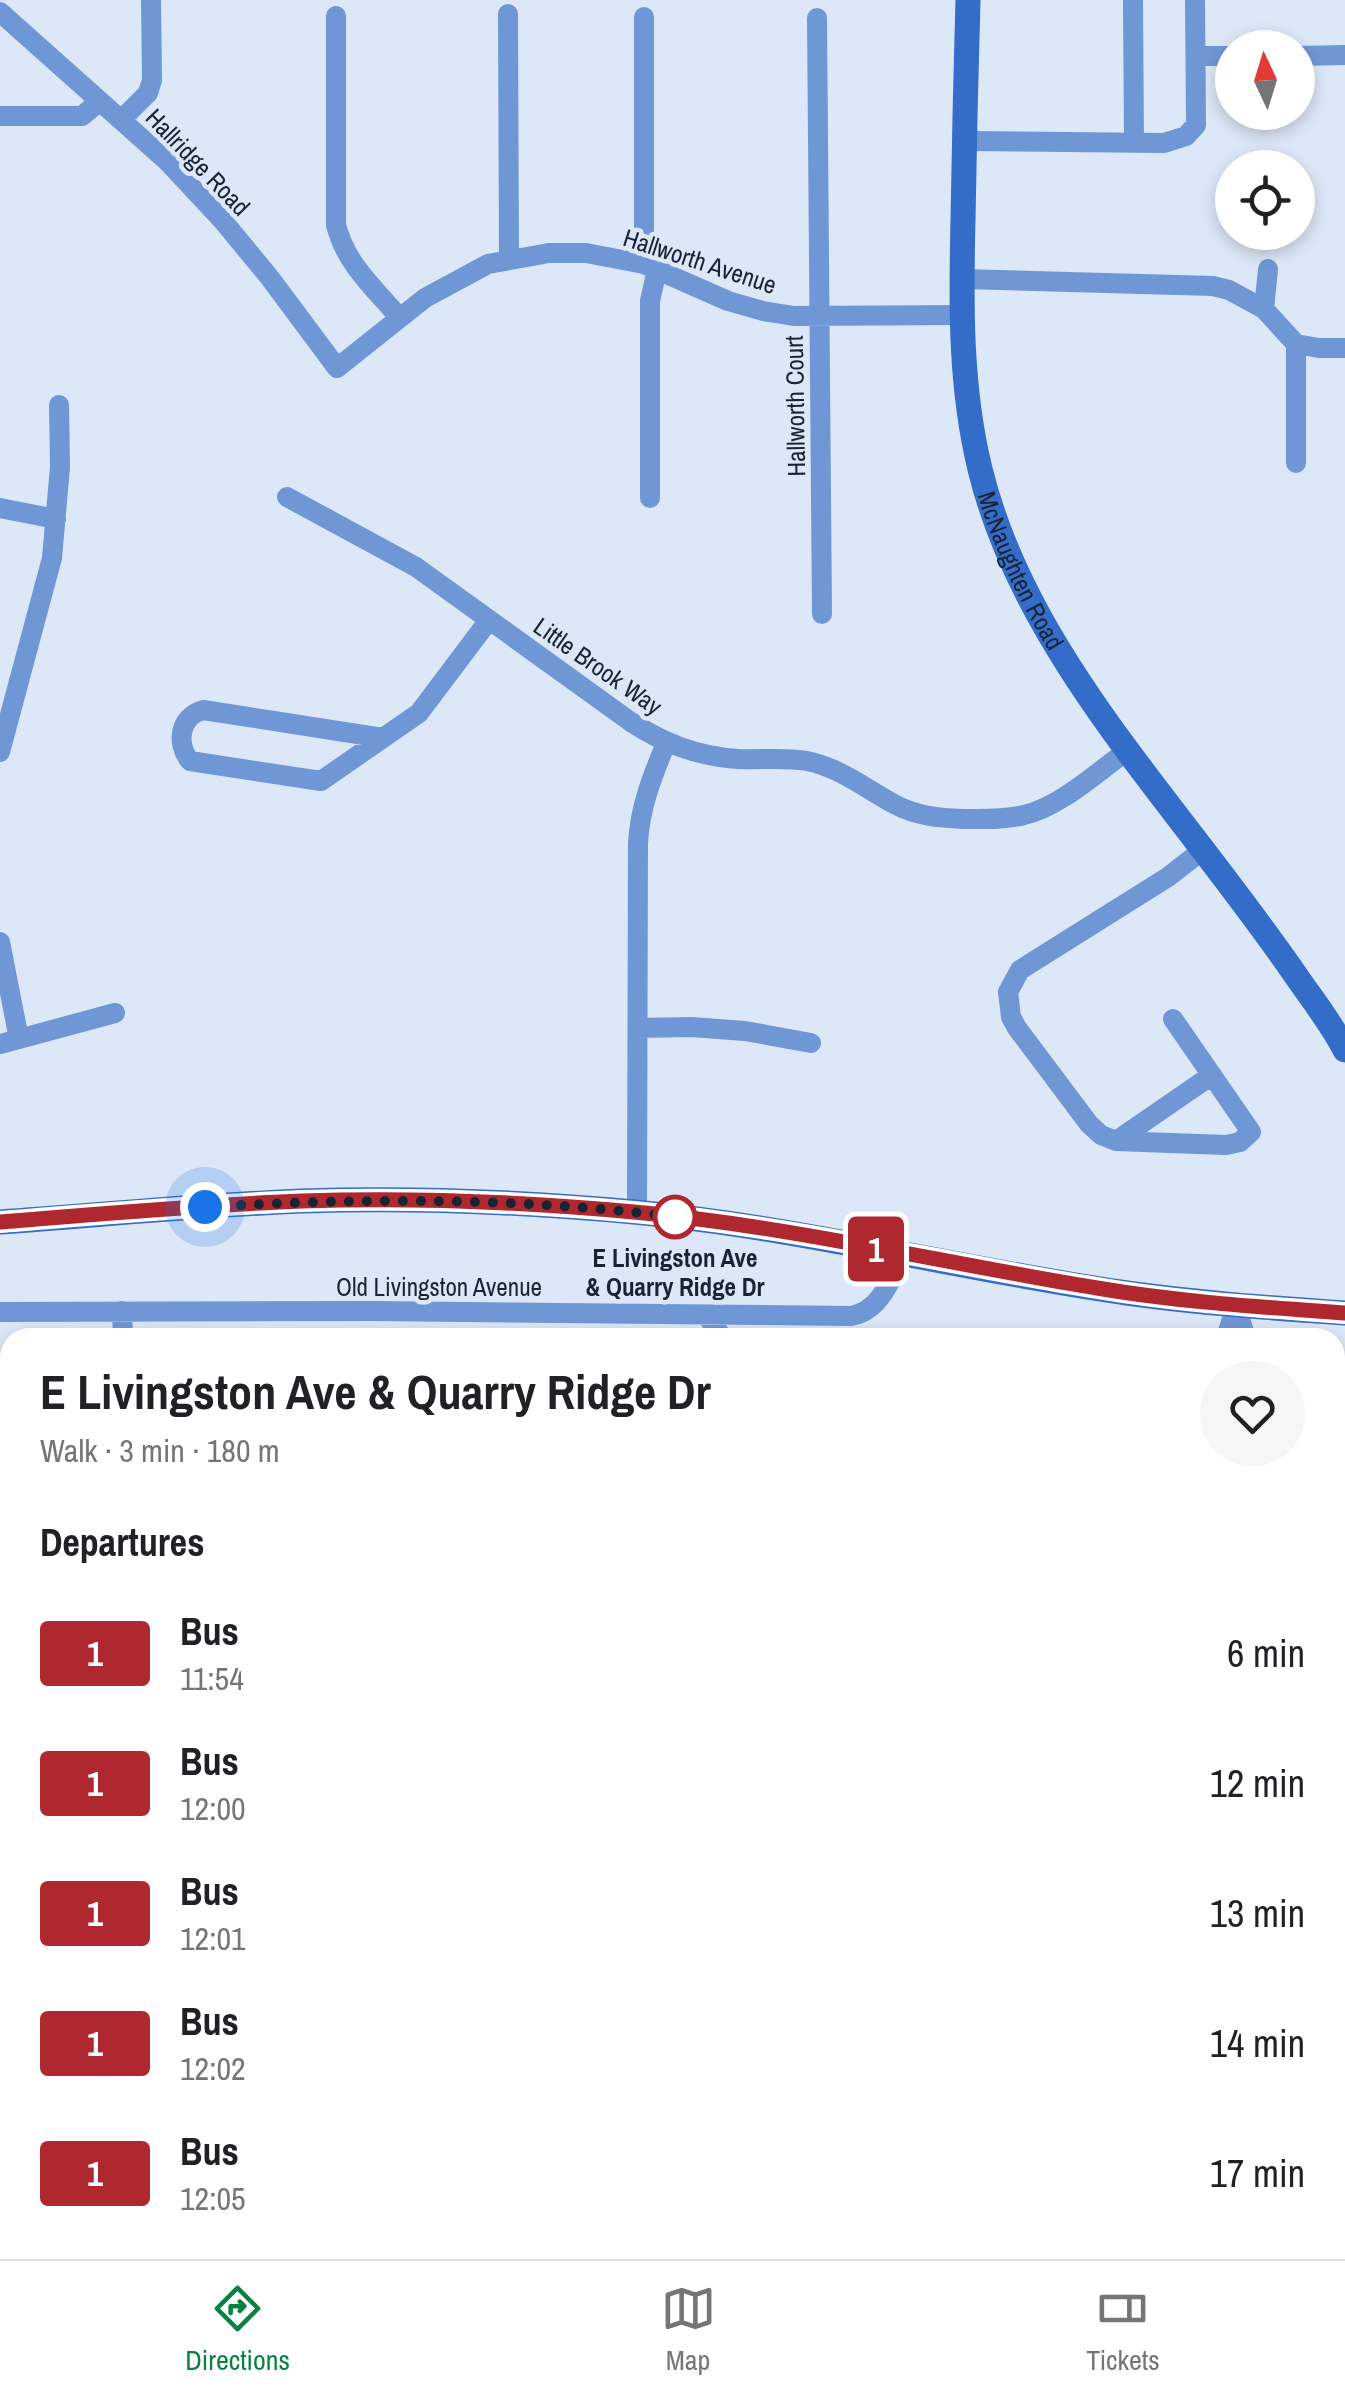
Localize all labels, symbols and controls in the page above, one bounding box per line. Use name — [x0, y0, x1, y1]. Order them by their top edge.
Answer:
north arrow — [1215, 30, 1315, 130]
map controls — [1215, 30, 1315, 250]
street label: Hallridge Road — [138, 101, 258, 223]
button: locate — [1215, 150, 1315, 250]
street label: Hallworth Avenue — [619, 220, 781, 302]
street label: Hallworth Court — [777, 335, 813, 477]
street label: McNaughten Road — [970, 487, 1072, 656]
street label: Little Brook Way — [527, 609, 670, 723]
your location — [180, 1182, 230, 1232]
marker: E Livingston Ave & Quarry Ridge Dr — [654, 1196, 696, 1238]
line badge: 1 — [844, 1216, 908, 1282]
text: 1 — [868, 1226, 884, 1273]
place label: E Livingston Ave & Quarry Ridge Dr — [586, 1241, 764, 1304]
street label: Old Livingston Avenue — [336, 1270, 542, 1304]
text: E Livingston Ave & Quarry Ridge Dr — [40, 1359, 711, 1424]
button: heart — [1200, 1361, 1305, 1466]
text: Walk · 3 min · 180 m — [40, 1429, 280, 1472]
text: Departures — [40, 1517, 205, 1568]
text: Bus — [180, 1606, 239, 1657]
text: 6 min — [1227, 1628, 1305, 1679]
text: 1 — [87, 1630, 103, 1677]
text: 11:54 — [180, 1657, 244, 1700]
text: Bus — [180, 1736, 239, 1787]
text: 12 min — [1210, 1758, 1305, 1809]
text: 1 — [87, 1760, 103, 1807]
text: 12:00 — [180, 1787, 246, 1830]
text: Bus — [180, 1866, 239, 1917]
text: 13 min — [1210, 1888, 1305, 1939]
text: 1 — [87, 1890, 103, 1937]
text: 12:01 — [180, 1917, 246, 1960]
text: Bus — [180, 1996, 239, 2047]
text: 14 min — [1210, 2018, 1305, 2069]
text: 1 — [87, 2020, 103, 2067]
text: 12:02 — [180, 2047, 246, 2090]
text: Bus — [180, 2126, 239, 2177]
text: 17 min — [1210, 2148, 1305, 2199]
text: 1 — [87, 2150, 103, 2197]
text: 12:05 — [180, 2177, 246, 2220]
tab: Directions — [185, 2281, 290, 2379]
tab: Map — [661, 2281, 716, 2379]
tab: Tickets — [1086, 2281, 1160, 2379]

